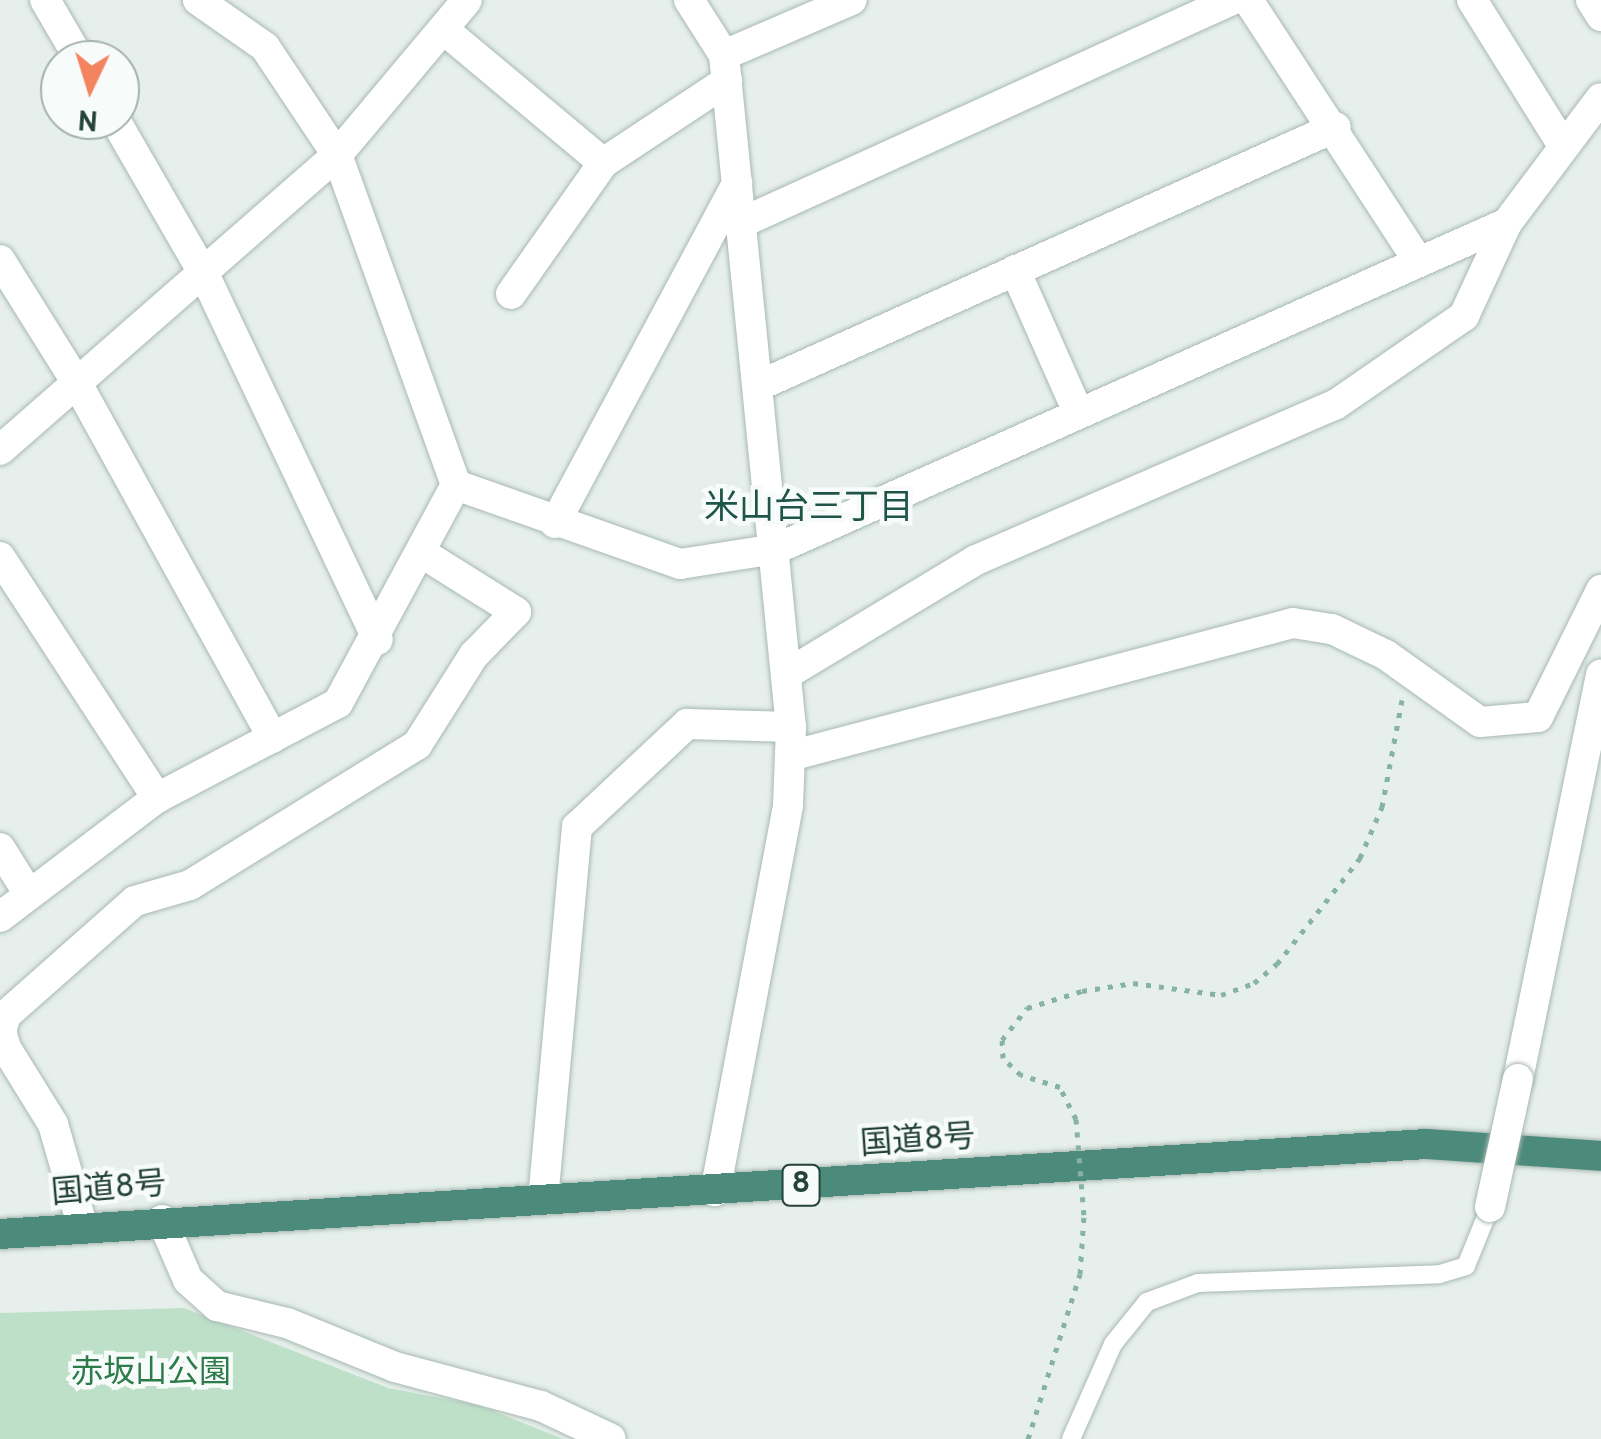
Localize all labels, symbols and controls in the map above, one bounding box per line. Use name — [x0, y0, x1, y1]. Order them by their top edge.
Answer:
north arrow — [40, 40, 140, 140]
text: N — [77, 99, 99, 137]
district label: 米山台三丁目 — [704, 488, 914, 530]
street label: 国道8号 — [859, 1119, 977, 1165]
road number: 8 — [781, 1160, 821, 1210]
street label: 国道8号 — [50, 1166, 168, 1214]
park label: 赤坂山公園 — [71, 1355, 231, 1393]

